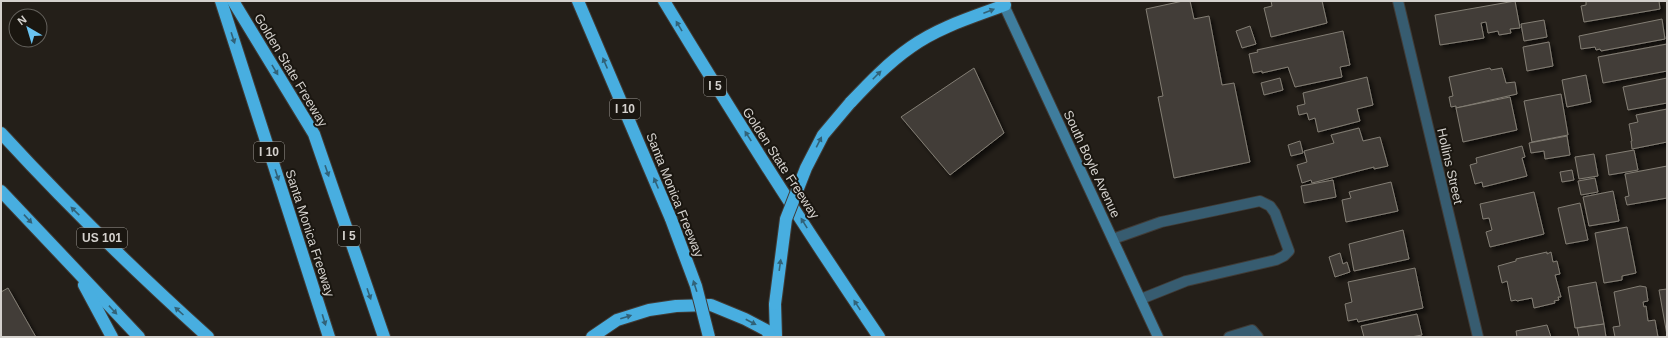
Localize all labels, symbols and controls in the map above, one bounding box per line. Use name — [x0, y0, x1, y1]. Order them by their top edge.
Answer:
north arrow — [8, 8, 48, 48]
one-way arrow — [983, 8, 995, 14]
street label: Golden State Freeway — [251, 11, 331, 130]
text: N — [15, 13, 29, 27]
one-way arrow — [675, 21, 683, 31]
one-way arrow — [230, 33, 236, 45]
one-way arrow — [602, 57, 608, 68]
one-way arrow — [272, 64, 279, 76]
one-way arrow — [872, 70, 882, 80]
road number: I 5 — [704, 76, 726, 96]
road number: I 10 — [610, 99, 640, 119]
street label: Golden State Freeway — [739, 105, 823, 222]
street label: South Boyle Avenue — [1061, 108, 1123, 220]
street label: Hollins Street — [1434, 127, 1466, 206]
street label: Santa Monica Freeway — [643, 131, 707, 260]
one-way arrow — [744, 131, 752, 142]
one-way arrow — [816, 137, 823, 148]
road number: I 10 — [254, 142, 284, 162]
one-way arrow — [324, 165, 330, 177]
street label: Santa Monica Freeway — [282, 167, 338, 299]
one-way arrow — [274, 170, 280, 182]
one-way arrow — [652, 176, 658, 188]
one-way arrow — [70, 207, 80, 216]
one-way arrow — [23, 214, 32, 224]
one-way arrow — [800, 218, 807, 229]
road number: I 5 — [338, 226, 360, 246]
road number: US 101 — [77, 228, 127, 248]
one-way arrow — [777, 259, 783, 271]
one-way arrow — [692, 279, 698, 291]
one-way arrow — [366, 288, 372, 300]
one-way arrow — [853, 300, 861, 310]
one-way arrow — [108, 305, 118, 315]
one-way arrow — [175, 307, 184, 316]
one-way arrow — [620, 314, 632, 320]
one-way arrow — [321, 315, 327, 327]
one-way arrow — [745, 319, 757, 325]

